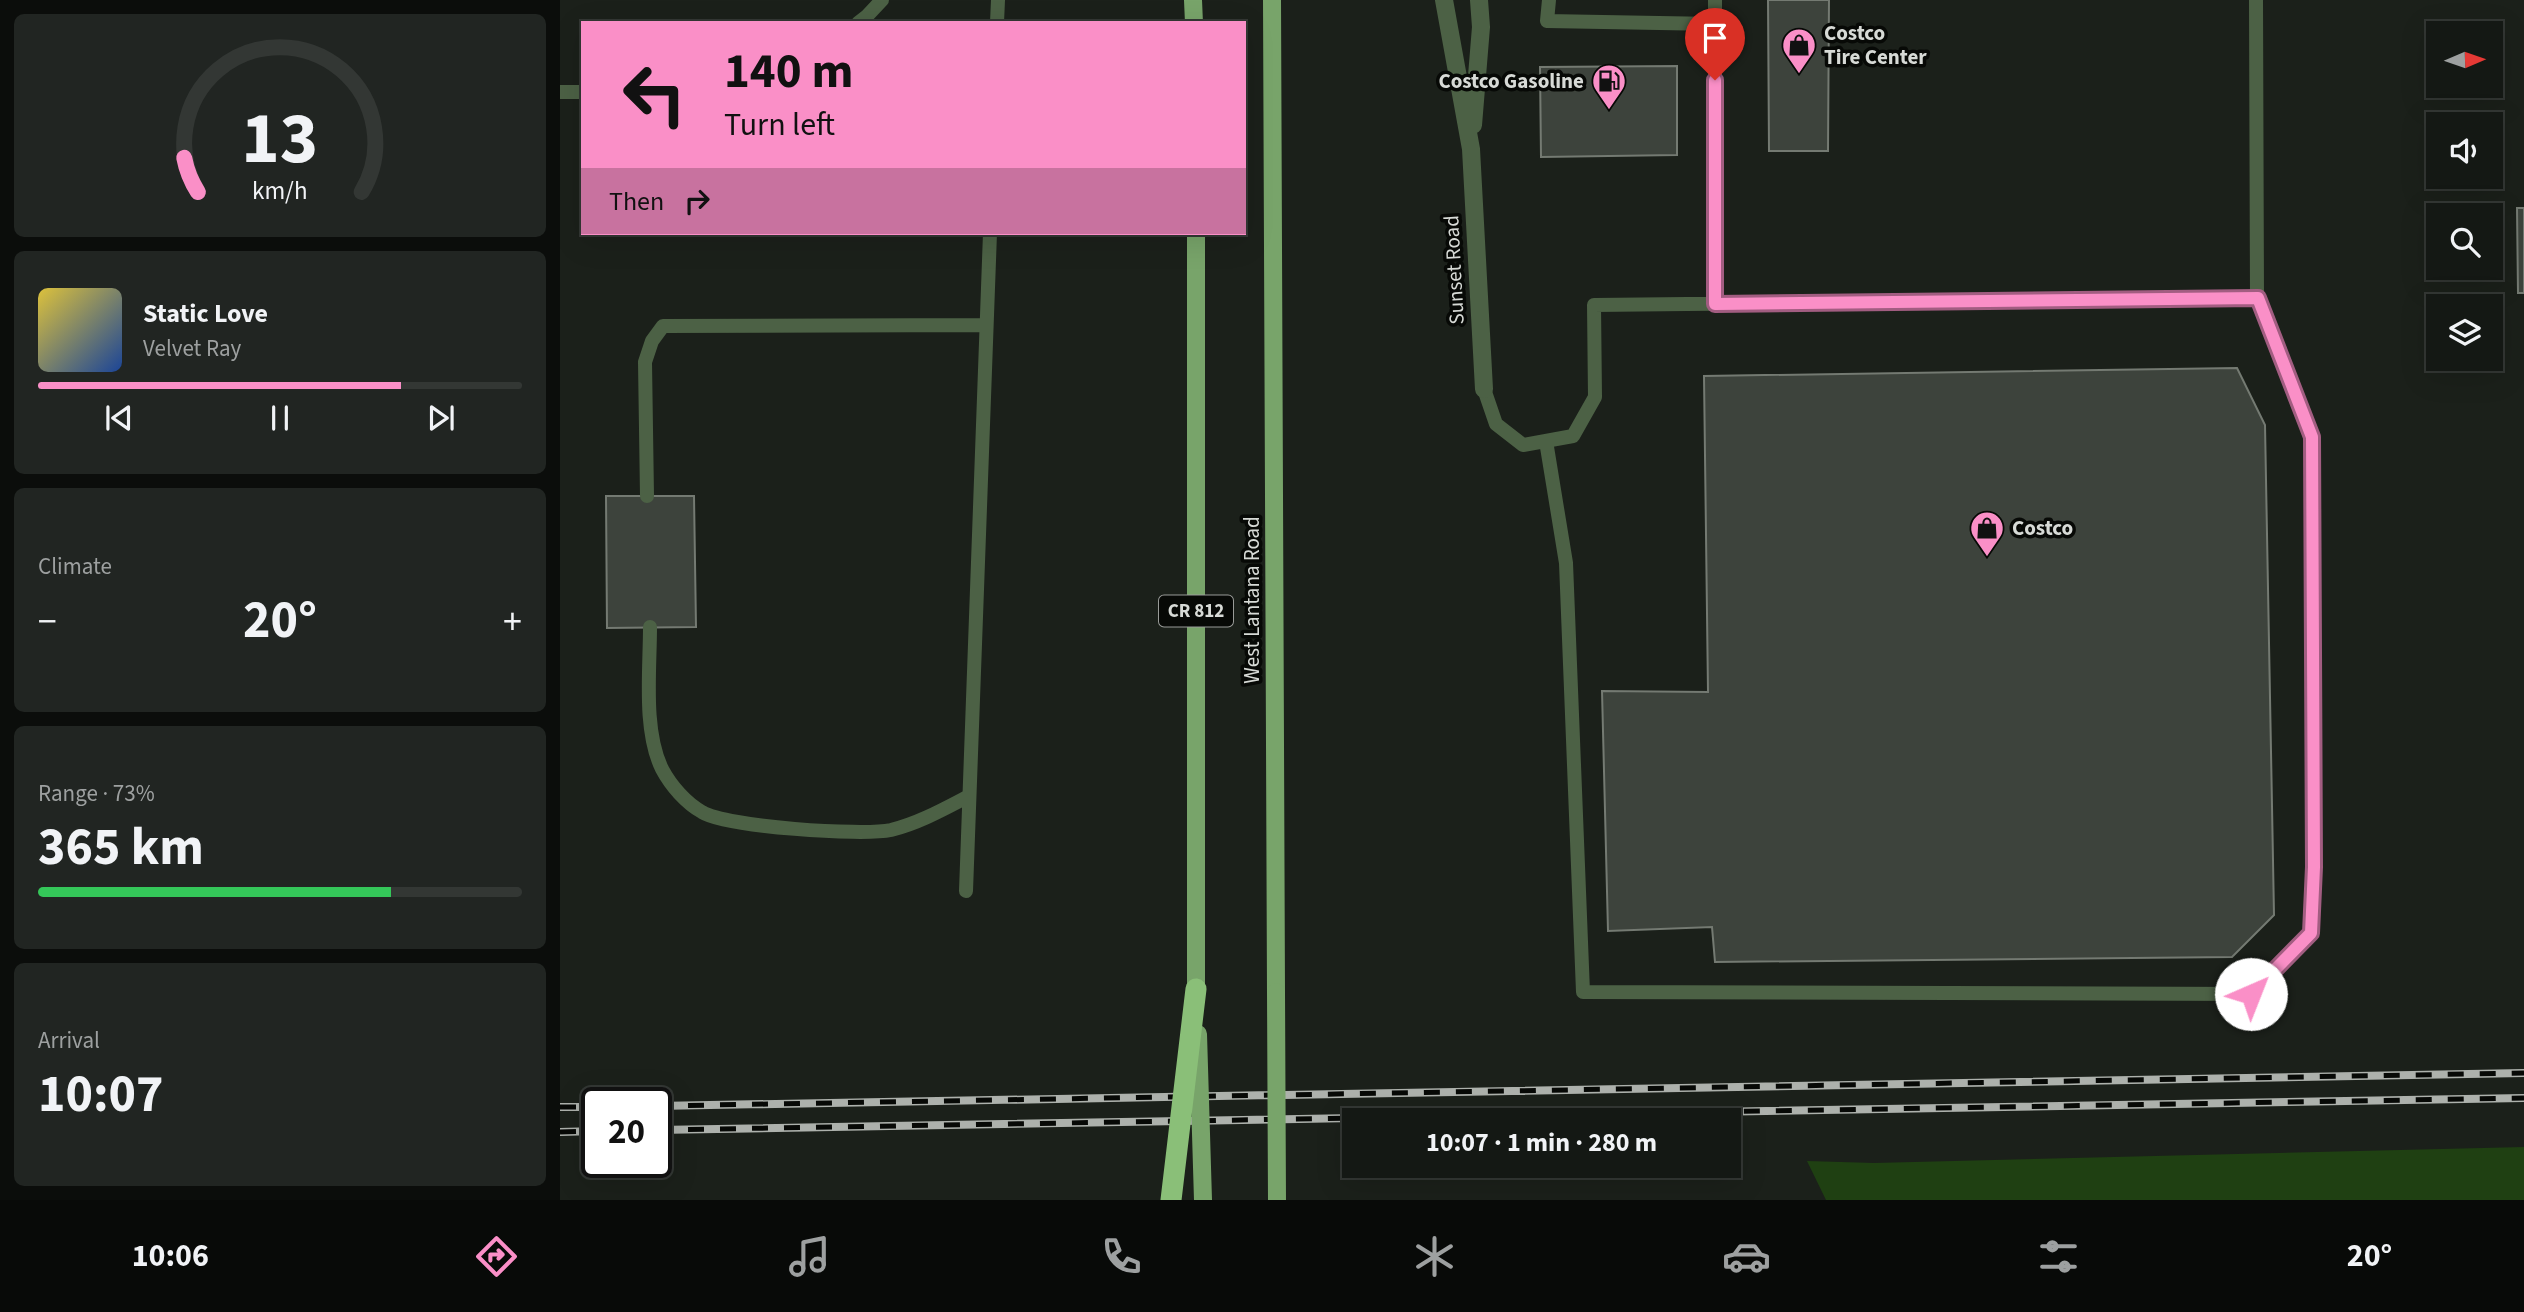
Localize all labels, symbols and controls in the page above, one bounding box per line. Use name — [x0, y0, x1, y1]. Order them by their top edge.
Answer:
pin — [1685, 8, 1745, 80]
place label: Costco Tire Center — [1824, 18, 1927, 72]
icon: arrive — [1696, 19, 1734, 57]
north arrow — [2426, 21, 2502, 98]
map controls — [2426, 21, 2503, 371]
shop icon: Costco Tire Center — [1780, 26, 1818, 75]
text: 140 m — [724, 37, 853, 107]
icon: left — [609, 49, 700, 140]
fuel station icon: Costco Gasoline — [1590, 62, 1628, 111]
place label: Costco Gasoline — [1438, 66, 1584, 96]
text: 13 — [242, 87, 318, 191]
text: Turn left — [724, 102, 835, 148]
button: sound — [2426, 112, 2503, 189]
text: km/h — [252, 172, 308, 208]
icon: right — [678, 182, 716, 220]
text: Then — [609, 183, 664, 220]
button: search — [2426, 203, 2503, 280]
street label: Sunset Road — [1436, 215, 1472, 325]
button: layers — [2426, 294, 2503, 371]
text: Static Love — [143, 295, 268, 332]
text: Velvet Ray — [143, 332, 241, 365]
icon: previous — [100, 399, 138, 437]
icon: pause — [261, 399, 299, 437]
icon: next — [422, 399, 460, 437]
shop icon: Costco — [1968, 509, 2006, 558]
place label: Costco — [2012, 513, 2073, 543]
street label: West Lantana Road — [1237, 516, 1267, 684]
text: Climate — [38, 550, 112, 583]
text: 20° — [243, 584, 317, 658]
text: − — [38, 595, 57, 649]
text: + — [503, 595, 522, 649]
road number: CR 812 — [1159, 596, 1233, 626]
text: Range · 73% — [38, 777, 155, 810]
text: 365 km — [38, 811, 204, 885]
position arrow — [2214, 957, 2288, 1031]
text: Arrival — [38, 1024, 100, 1057]
text: 10:07 — [38, 1058, 163, 1132]
speed limit sign: 20 — [581, 1087, 672, 1178]
text: 10:07 · 1 min · 280 m — [1426, 1124, 1657, 1161]
icon: directions — [472, 1232, 521, 1281]
icon: music — [785, 1232, 834, 1281]
icon: phone — [1097, 1232, 1146, 1281]
icon: climate — [1410, 1232, 1459, 1281]
icon: car — [1722, 1232, 1771, 1281]
icon: filters — [2034, 1232, 2083, 1281]
text: 10:06 — [132, 1233, 209, 1279]
text: 20° — [2347, 1233, 2392, 1279]

